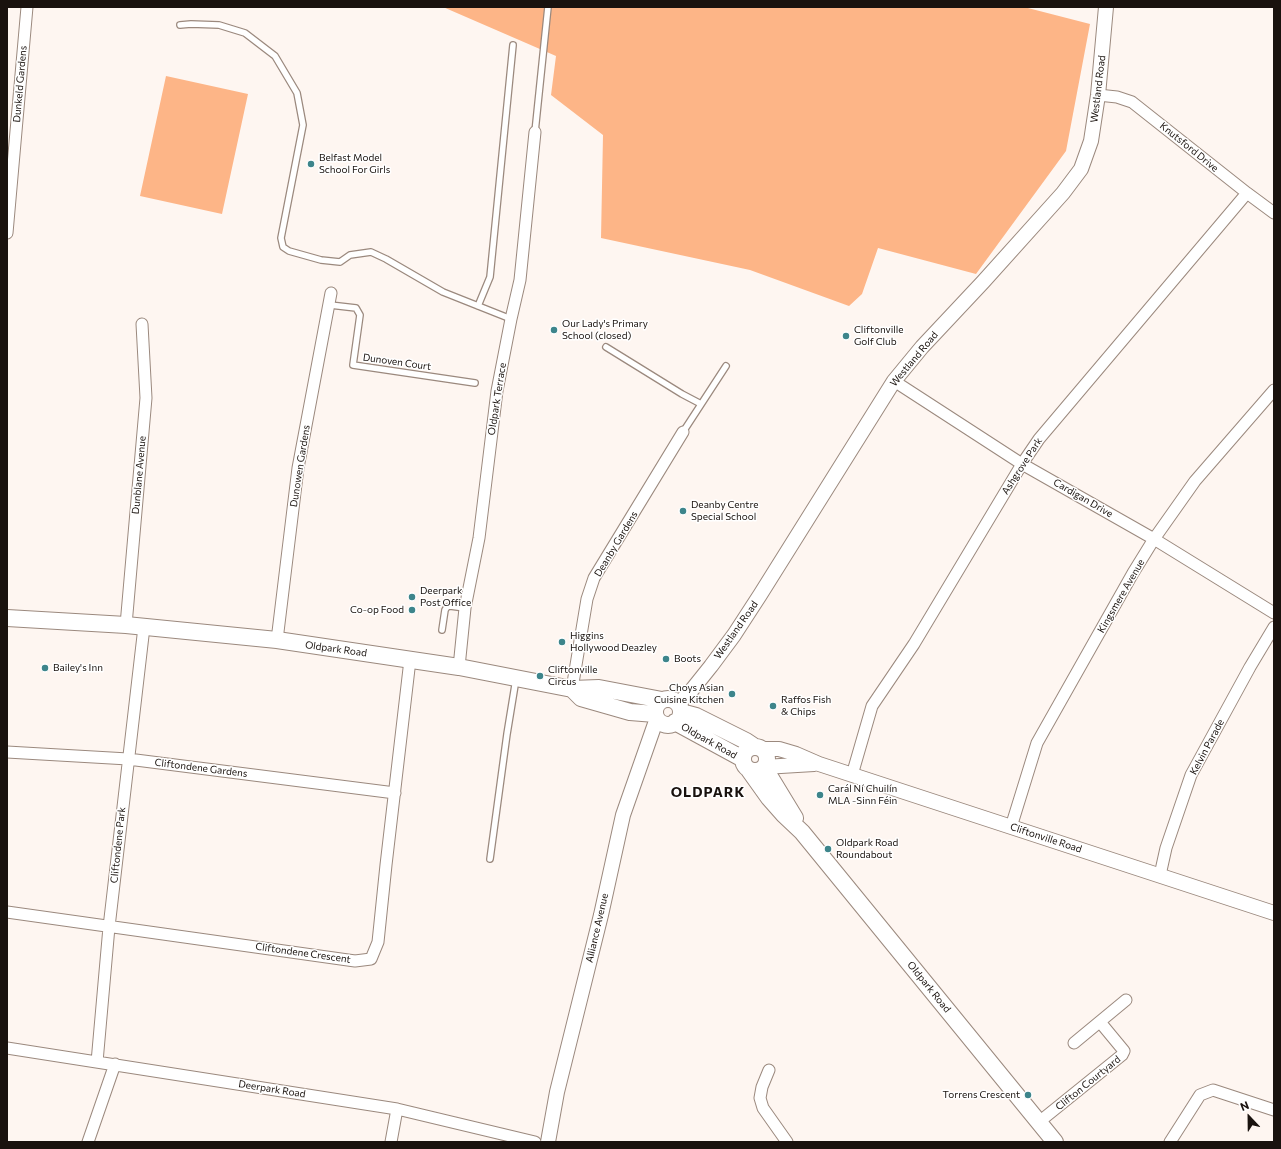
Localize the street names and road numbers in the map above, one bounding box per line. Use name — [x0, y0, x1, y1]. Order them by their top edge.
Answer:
street label: Dunkeld Gardens — [11, 45, 29, 123]
street label: Westland Road — [1088, 55, 1108, 123]
street label: Knutsford Drive — [1157, 120, 1221, 174]
street label: Westland Road — [888, 329, 940, 389]
street label: Dunoven Court — [362, 351, 432, 373]
street label: Oldpark Terrace — [485, 362, 509, 436]
street label: Dunowen Gardens — [288, 424, 312, 508]
street label: Dunblane Avenue — [130, 435, 148, 515]
street label: Ashgrove Park — [999, 435, 1045, 497]
street label: Cardigan Drive — [1051, 476, 1115, 520]
street label: Deanby Gardens — [592, 509, 640, 579]
street label: Kingsmere Avenue — [1095, 557, 1147, 635]
street label: Westland Road — [712, 599, 760, 661]
street label: Oldpark Road — [304, 639, 368, 659]
street label: Kelvin Parade — [1187, 717, 1227, 777]
street label: Oldpark Road — [679, 721, 739, 761]
street label: Cliftondene Gardens — [154, 756, 248, 780]
street label: Cliftondene Park — [108, 806, 128, 884]
street label: Cliftonville Road — [1009, 821, 1083, 855]
street label: Alliance Avenue — [583, 892, 611, 964]
street label: Cliftondene Crescent — [255, 940, 351, 966]
street label: Oldpark Road — [905, 959, 953, 1015]
street label: Clifton Courtyard — [1053, 1053, 1123, 1113]
street label: Deerpark Road — [238, 1078, 306, 1100]

